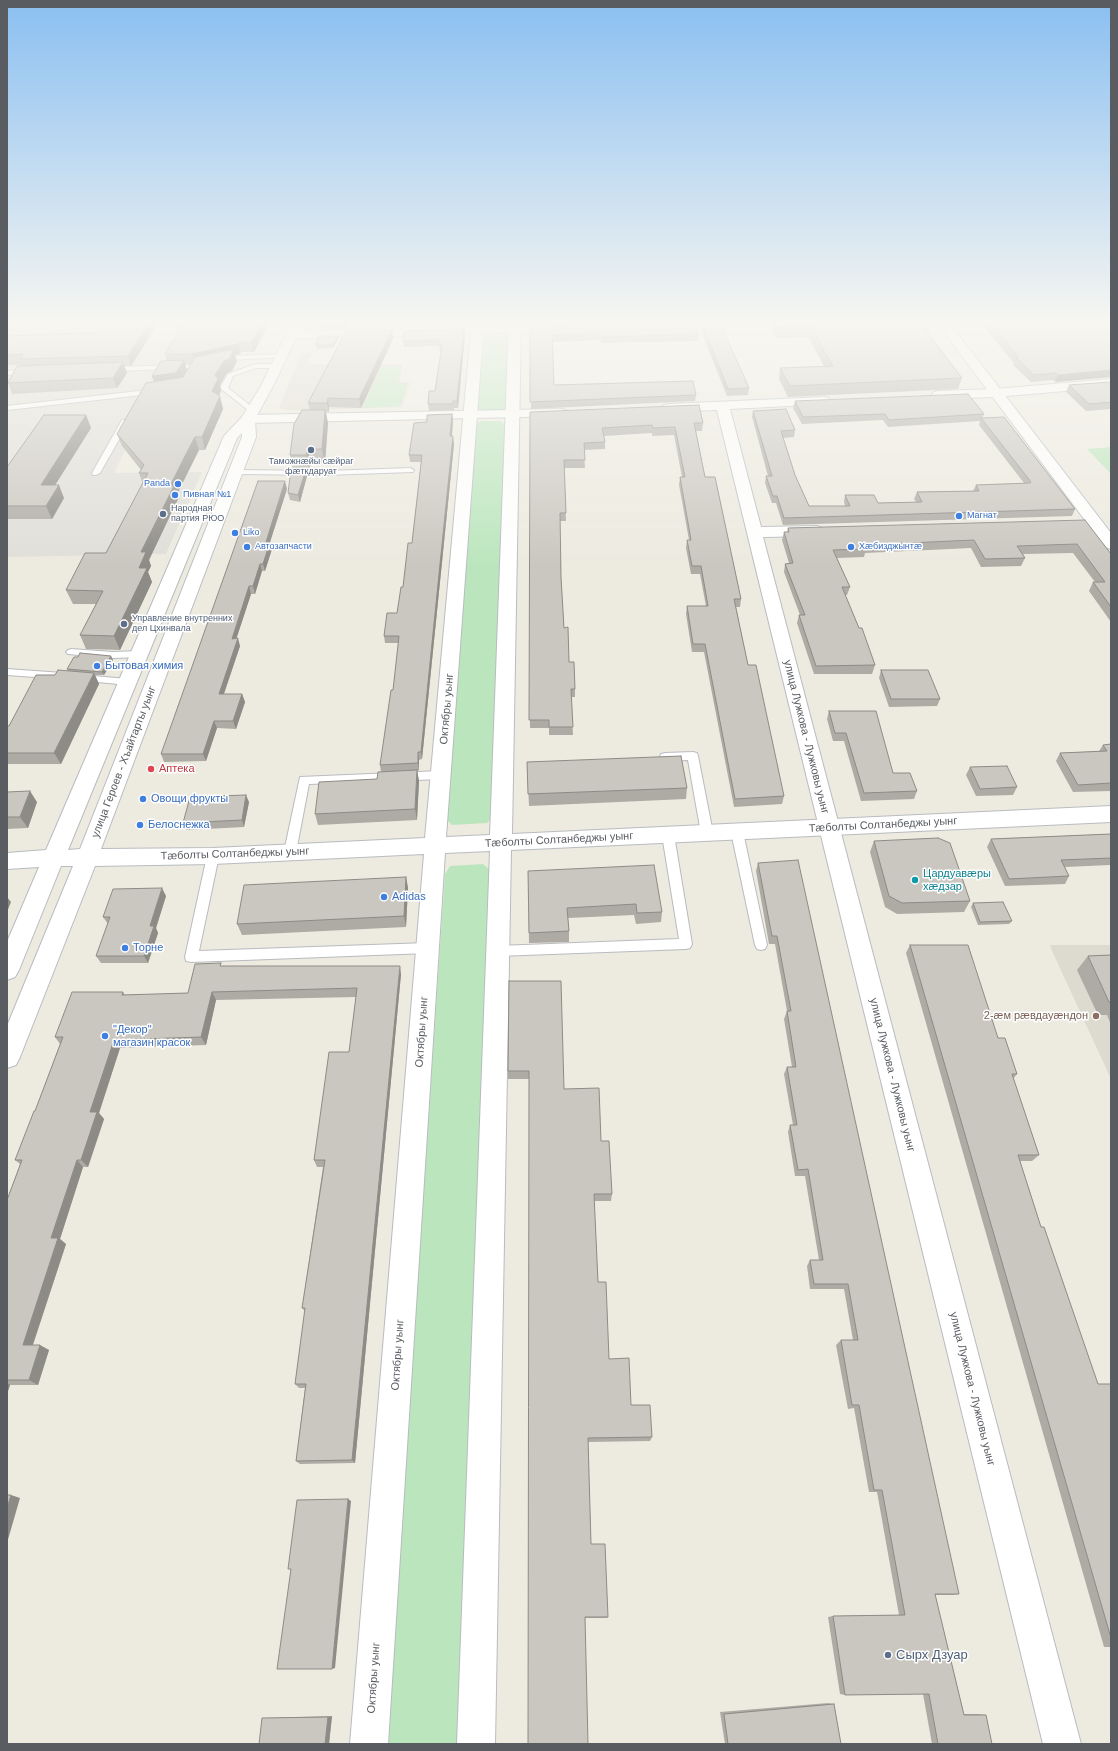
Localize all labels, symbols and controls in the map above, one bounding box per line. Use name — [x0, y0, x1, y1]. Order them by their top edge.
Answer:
marker: Таможнæйы сæйраг фæткдаруат — [306, 445, 316, 455]
place label: Таможнæйы сæйраг фæткдаруат — [268, 457, 354, 478]
place label: Panda — [144, 479, 170, 489]
marker: Panda — [173, 479, 183, 489]
marker: Пивная №1 — [170, 490, 180, 500]
place label: Пивная №1 — [183, 490, 231, 500]
place label: Народная партия РЮО — [171, 504, 224, 525]
marker: Народная партия РЮО — [158, 509, 168, 519]
marker: Магнат — [954, 511, 964, 521]
place label: Магнат — [967, 511, 997, 521]
marker: Liko — [230, 528, 240, 538]
place label: Liko — [243, 528, 260, 538]
marker: Автозапчасти — [242, 542, 252, 552]
place label: Автозапчасти — [255, 542, 312, 552]
marker: Хæбизджынтæ — [846, 542, 856, 552]
place label: Хæбизджынтæ — [859, 542, 922, 552]
place label: Управление внутренних дел Цхинвала — [132, 614, 232, 635]
marker: Управление внутренних дел Цхинвала — [119, 619, 129, 629]
place label: Бытовая химия — [105, 659, 183, 673]
street label: улица Лужкова - Лужковы уынг — [780, 659, 832, 815]
marker: Бытовая химия — [92, 661, 102, 671]
street label: Октябры уынг — [437, 673, 457, 745]
street label: улица Героев - Хъайтарты уынг — [89, 684, 159, 840]
place label: Аптека — [159, 762, 194, 776]
marker: Аптека — [146, 764, 156, 774]
place label: Овощи фрукты — [151, 792, 228, 806]
marker: Овощи фрукты — [138, 794, 148, 804]
street label: Тæболты Солтанбеджы уынг — [808, 815, 958, 835]
place label: Белоснежка — [148, 818, 210, 832]
marker: Белоснежка — [135, 820, 145, 830]
street label: Тæболты Солтанбеджы уынг — [484, 830, 634, 850]
street label: Тæболты Солтанбеджы уынг — [160, 845, 310, 863]
place label: Цардуавæры хæдзар — [923, 867, 991, 893]
marker: Цардуавæры хæдзар — [910, 875, 920, 885]
place label: Adidas — [392, 890, 426, 904]
marker: Adidas — [379, 892, 389, 902]
place label: Торне — [133, 941, 163, 955]
marker: Торне — [120, 943, 130, 953]
street label: Октябры уынг — [413, 996, 431, 1068]
street label: улица Лужкова - Лужковы уынг — [866, 997, 918, 1153]
place label: 2-æм рӕвдауӕндон — [984, 1009, 1088, 1023]
marker: 2-æм рӕвдауӕндон — [1091, 1011, 1101, 1021]
place label: "Декор" магазин красок — [113, 1023, 190, 1049]
marker: "Декор" магазин красок — [100, 1031, 110, 1041]
street label: улица Лужкова - Лужковы уынг — [946, 1311, 998, 1467]
street label: Октябры уынг — [389, 1319, 407, 1391]
street label: Октябры уынг — [365, 1642, 383, 1714]
place label: Сырх Дзуар — [896, 1647, 968, 1663]
marker: Сырх Дзуар — [883, 1650, 893, 1660]

